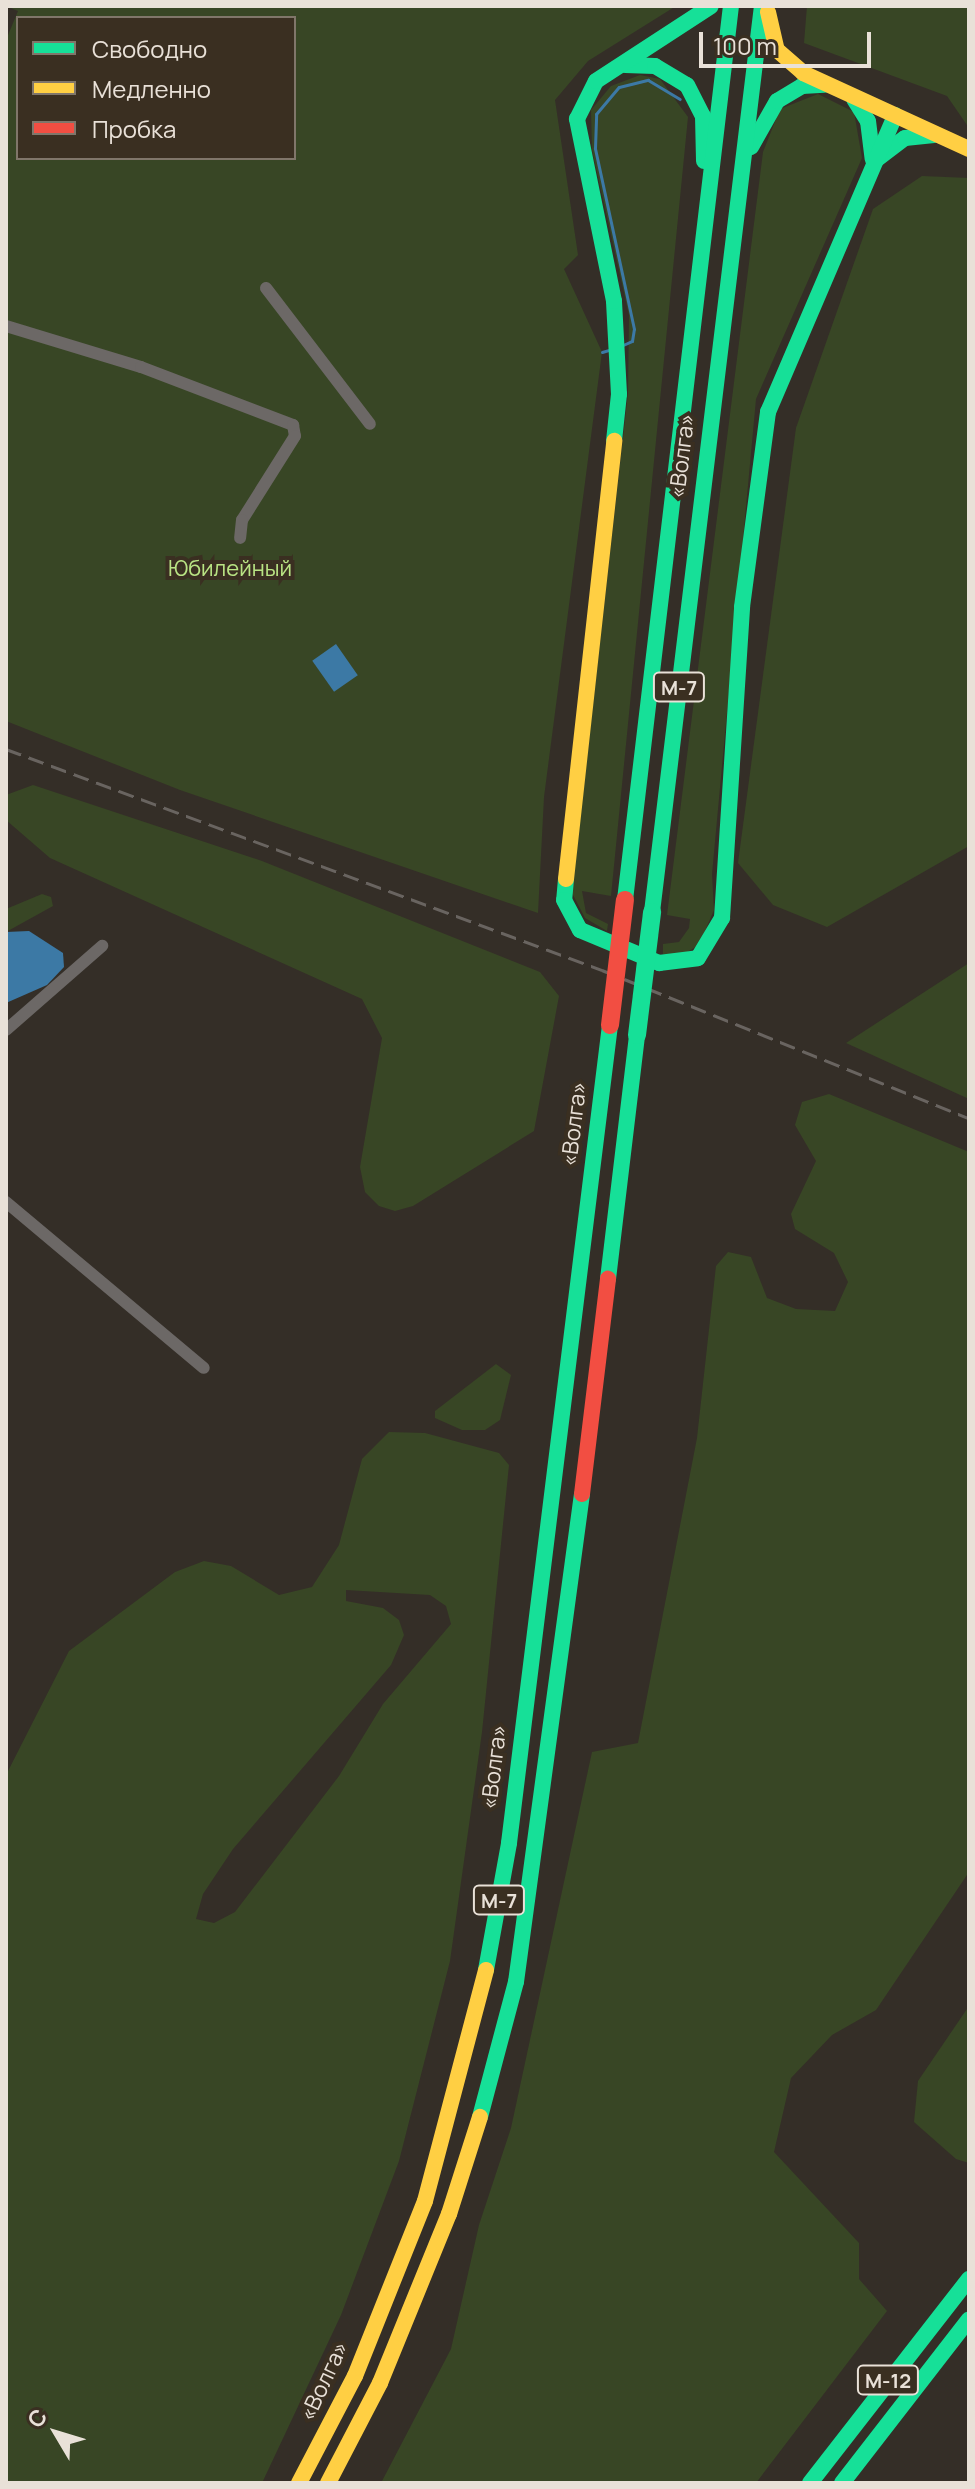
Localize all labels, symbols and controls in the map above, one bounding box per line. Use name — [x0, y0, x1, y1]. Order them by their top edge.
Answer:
legend — [16, 16, 296, 160]
scale bar — [703, 16, 875, 66]
text: 100 m — [713, 29, 777, 62]
text: Свободно — [92, 32, 207, 65]
text: Медленно — [92, 72, 211, 105]
text: Пробка — [92, 112, 176, 145]
street label: «Волга» — [664, 412, 700, 500]
park label: Юбилейный — [168, 556, 292, 582]
road number: М-7 — [651, 671, 707, 703]
street label: «Волга» — [556, 1080, 592, 1168]
street label: «Волга» — [476, 1723, 512, 1811]
road number: М-7 — [471, 1884, 527, 1916]
street label: «Волга» — [294, 2337, 354, 2425]
road number: М-12 — [856, 2364, 920, 2396]
north arrow — [16, 2393, 96, 2473]
text: С — [20, 2403, 54, 2434]

